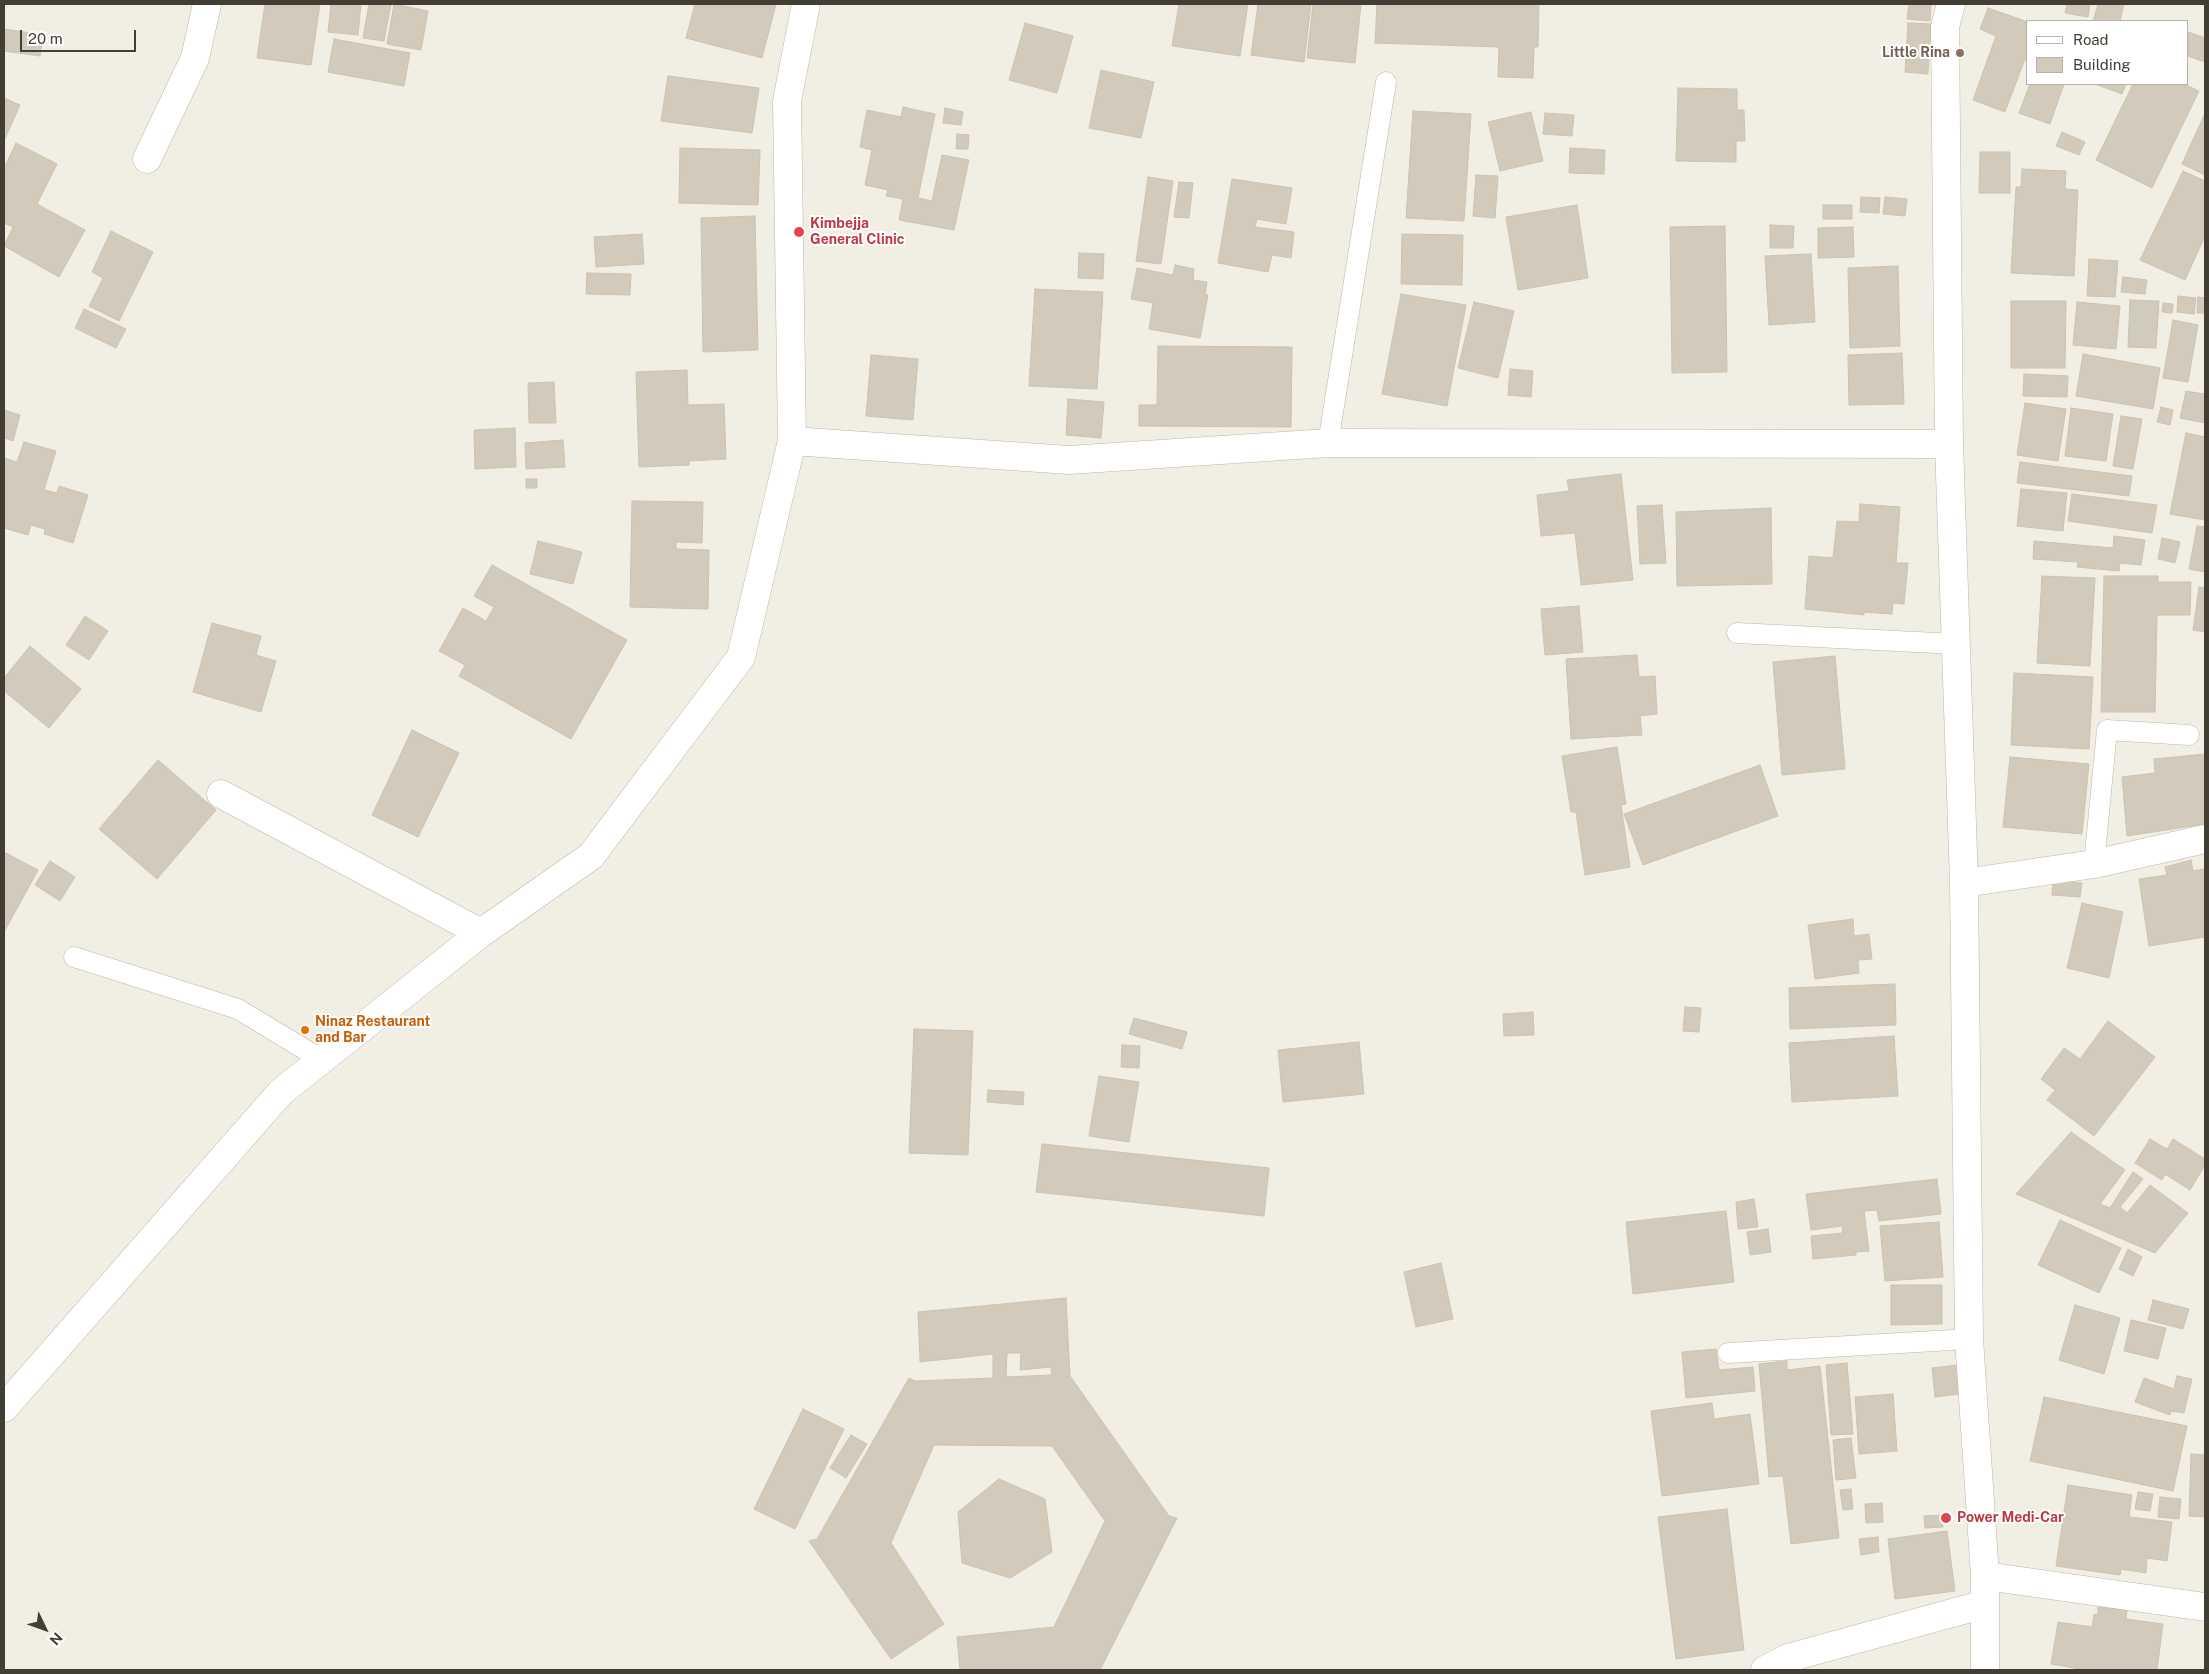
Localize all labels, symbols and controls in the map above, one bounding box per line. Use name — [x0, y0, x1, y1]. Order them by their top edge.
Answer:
scale bar — [22, 20, 139, 52]
legend — [2026, 20, 2189, 85]
text: 20 m — [28, 30, 63, 47]
text: Road — [2073, 31, 2109, 48]
place label: Little Rina — [1882, 45, 1950, 61]
marker: Little Rina — [1954, 47, 1966, 59]
text: Building — [2073, 56, 2131, 73]
place label: Kimbejja General Clinic — [810, 216, 904, 248]
marker: Kimbejja General Clinic — [792, 225, 806, 239]
place label: Ninaz Restaurant and Bar — [315, 1014, 430, 1046]
marker: Ninaz Restaurant and Bar — [299, 1024, 311, 1036]
place label: Power Medi-Car — [1957, 1510, 2064, 1526]
marker: Power Medi-Car — [1939, 1511, 1953, 1525]
north arrow — [20, 1604, 70, 1654]
text: N — [47, 1630, 66, 1648]

